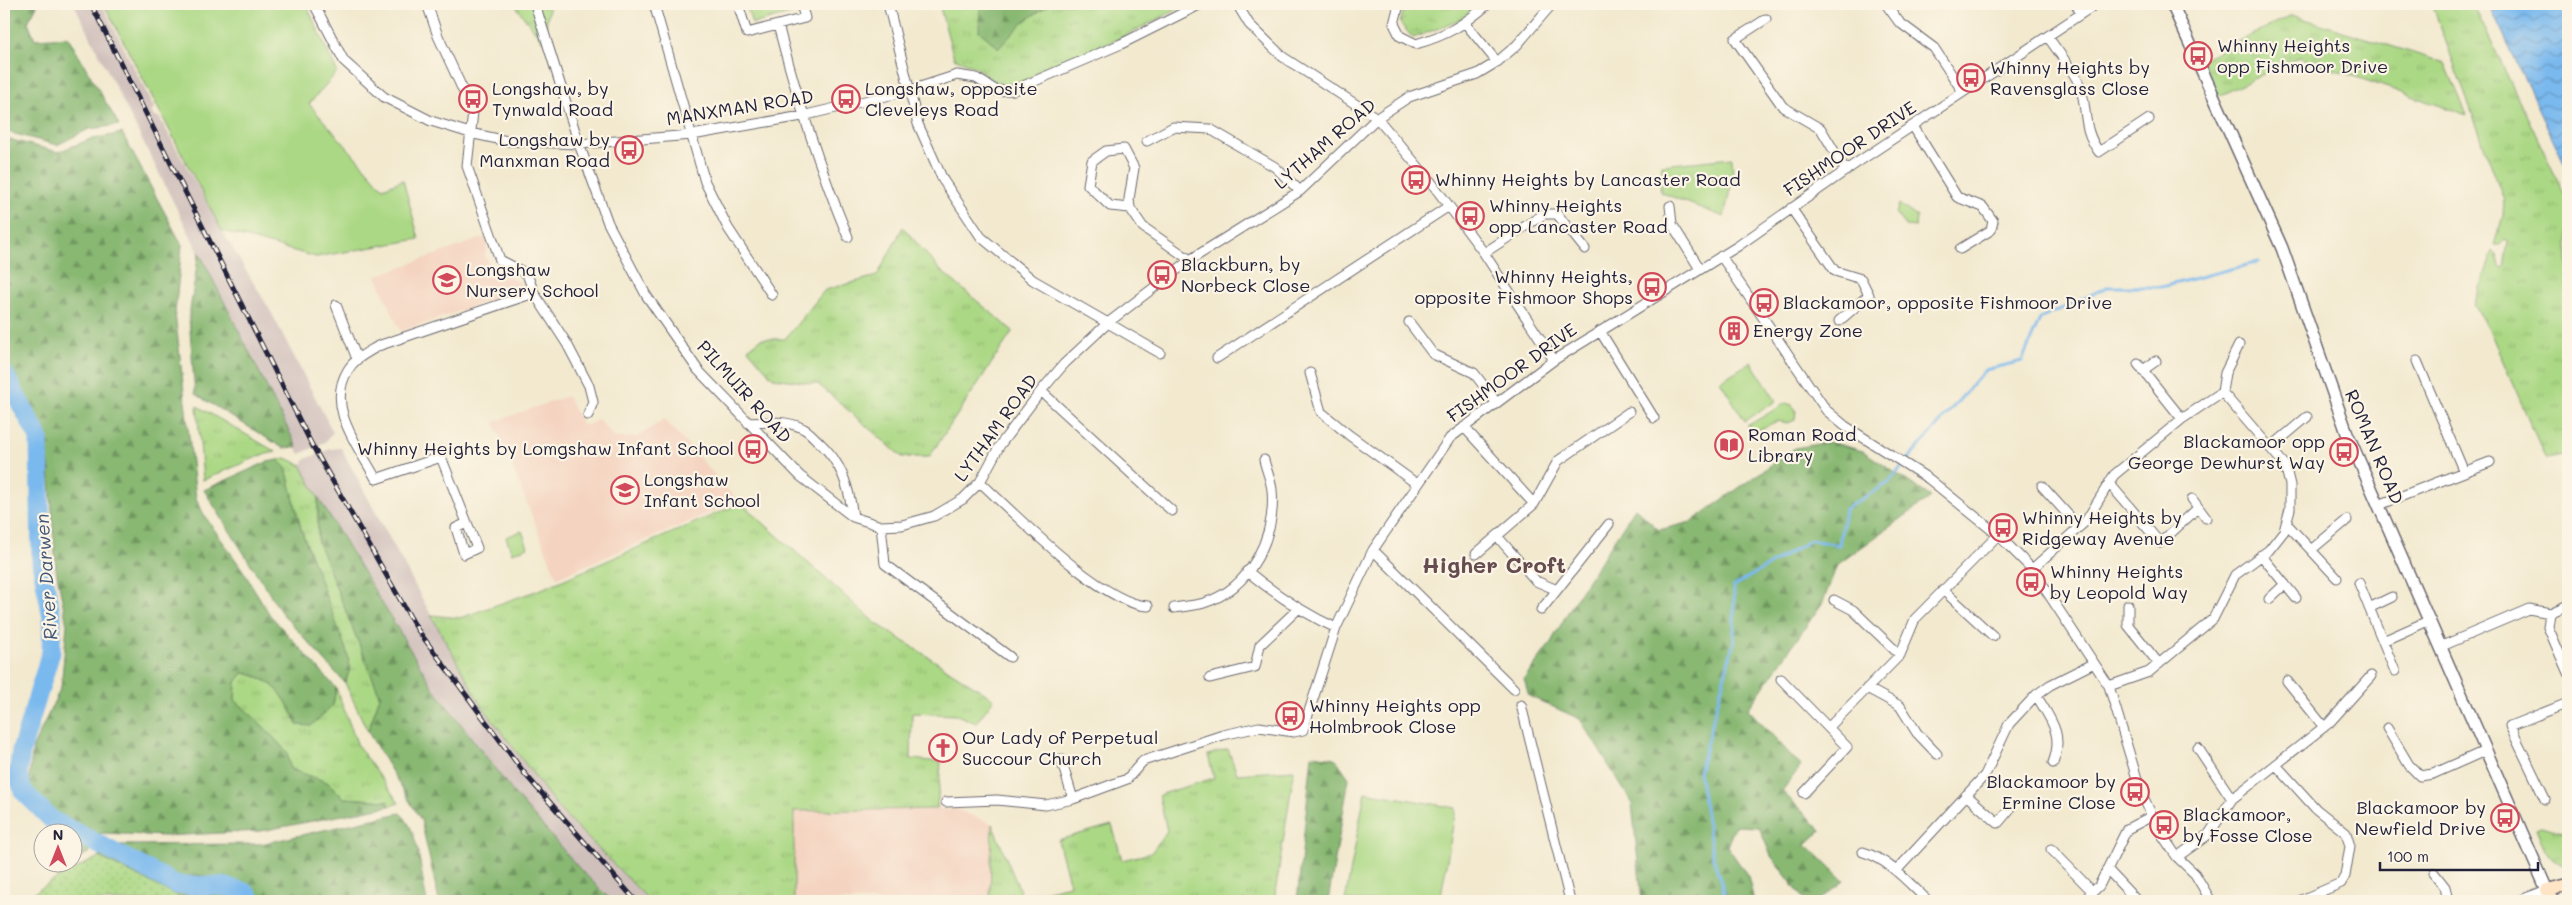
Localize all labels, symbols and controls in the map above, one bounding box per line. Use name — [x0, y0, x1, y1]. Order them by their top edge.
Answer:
place label: Whinny Heights opp Fishmoor Drive — [2217, 33, 2388, 78]
bus stop icon: Whinny Heights opp Fishmoor Drive — [2183, 41, 2213, 71]
place label: Whinny Heights by Ravensglass Close — [1990, 55, 2150, 100]
bus stop icon: Whinny Heights by Ravensglass Close — [1956, 63, 1986, 93]
place label: Longshaw, by Tynwald Road — [492, 76, 613, 121]
place label: Longshaw, opposite Cleveleys Road — [865, 76, 1038, 121]
bus stop icon: Longshaw, by Tynwald Road — [458, 84, 488, 114]
street label: MANXMAN ROAD — [665, 84, 815, 130]
bus stop icon: Longshaw, opposite Cleveleys Road — [831, 84, 861, 114]
street label: LYTHAM ROAD — [1268, 92, 1380, 194]
street label: FISHMOOR DRIVE — [1779, 95, 1920, 201]
place label: Longshaw by Manxman Road — [479, 127, 610, 172]
bus stop icon: Longshaw by Manxman Road — [614, 135, 644, 165]
bus stop icon: Whinny Heights by Lancaster Road — [1401, 165, 1431, 195]
place label: Whinny Heights by Lancaster Road — [1435, 167, 1741, 191]
place label: Whinny Heights opp Lancaster Road — [1489, 193, 1668, 238]
bus stop icon: Whinny Heights opp Lancaster Road — [1455, 201, 1485, 231]
place label: Blackburn, by Norbeck Close — [1181, 252, 1310, 297]
place label: Longshaw Nursery School — [466, 257, 599, 302]
bus stop icon: Blackburn, by Norbeck Close — [1147, 260, 1177, 290]
place label: Whinny Heights, opposite Fishmoor Shops — [1415, 264, 1633, 309]
school or university icon: Longshaw Nursery School — [432, 265, 462, 295]
bus stop icon: Whinny Heights, opposite Fishmoor Shops — [1637, 272, 1667, 302]
bus stop icon: Blackamoor, opposite Fishmoor Drive — [1749, 288, 1779, 318]
place label: Blackamoor, opposite Fishmoor Drive — [1783, 290, 2112, 314]
building icon: Energy Zone — [1719, 316, 1749, 346]
street label: FISHMOOR DRIVE — [1442, 317, 1581, 427]
place label: Energy Zone — [1753, 318, 1863, 342]
street label: PILMUIR ROAD — [692, 335, 797, 448]
street label: LYTHAM ROAD — [948, 369, 1042, 486]
street label: ROMAN ROAD — [2340, 386, 2410, 508]
place label: Roman Road Library — [1748, 422, 1856, 467]
place label: Blackamoor opp George Dewhurst Way — [2128, 429, 2325, 474]
library icon: Roman Road Library — [1714, 430, 1744, 460]
bus stop icon: Whinny Heights by Lomgshaw Infant School — [738, 434, 768, 464]
place label: Whinny Heights by Lomgshaw Infant School — [357, 436, 734, 460]
bus stop icon: Blackamoor opp George Dewhurst Way — [2329, 437, 2359, 467]
place label: Longshaw Infant School — [644, 467, 760, 512]
school or university icon: Longshaw Infant School — [610, 475, 640, 505]
place label: Whinny Heights by Ridgeway Avenue — [2022, 505, 2182, 550]
water label: River Darwen — [29, 513, 62, 641]
bus stop icon: Whinny Heights by Ridgeway Avenue — [1988, 513, 2018, 543]
district label: Higher Croft — [1422, 550, 1566, 579]
place label: Whinny Heights by Leopold Way — [2050, 559, 2188, 604]
bus stop icon: Whinny Heights by Leopold Way — [2016, 567, 2046, 597]
place label: Whinny Heights opp Holmbrook Close — [1309, 693, 1481, 738]
bus stop icon: Whinny Heights opp Holmbrook Close — [1275, 701, 1305, 731]
place label: Our Lady of Perpetual Succour Church — [962, 725, 1159, 770]
church icon: Our Lady of Perpetual Succour Church — [928, 733, 958, 763]
place label: Blackamoor by Ermine Close — [1986, 769, 2116, 814]
bus stop icon: Blackamoor by Ermine Close — [2120, 777, 2150, 807]
place label: Blackamoor by Newfield Drive — [2355, 795, 2486, 840]
place label: Blackamoor, by Fosse Close — [2183, 802, 2313, 847]
bus stop icon: Blackamoor by Newfield Drive — [2490, 803, 2520, 833]
bus stop icon: Blackamoor, by Fosse Close — [2149, 810, 2179, 840]
north arrow — [32, 822, 82, 872]
text: N — [53, 825, 63, 844]
scale bar — [2380, 840, 2537, 872]
text: 100 m — [2387, 846, 2429, 866]

